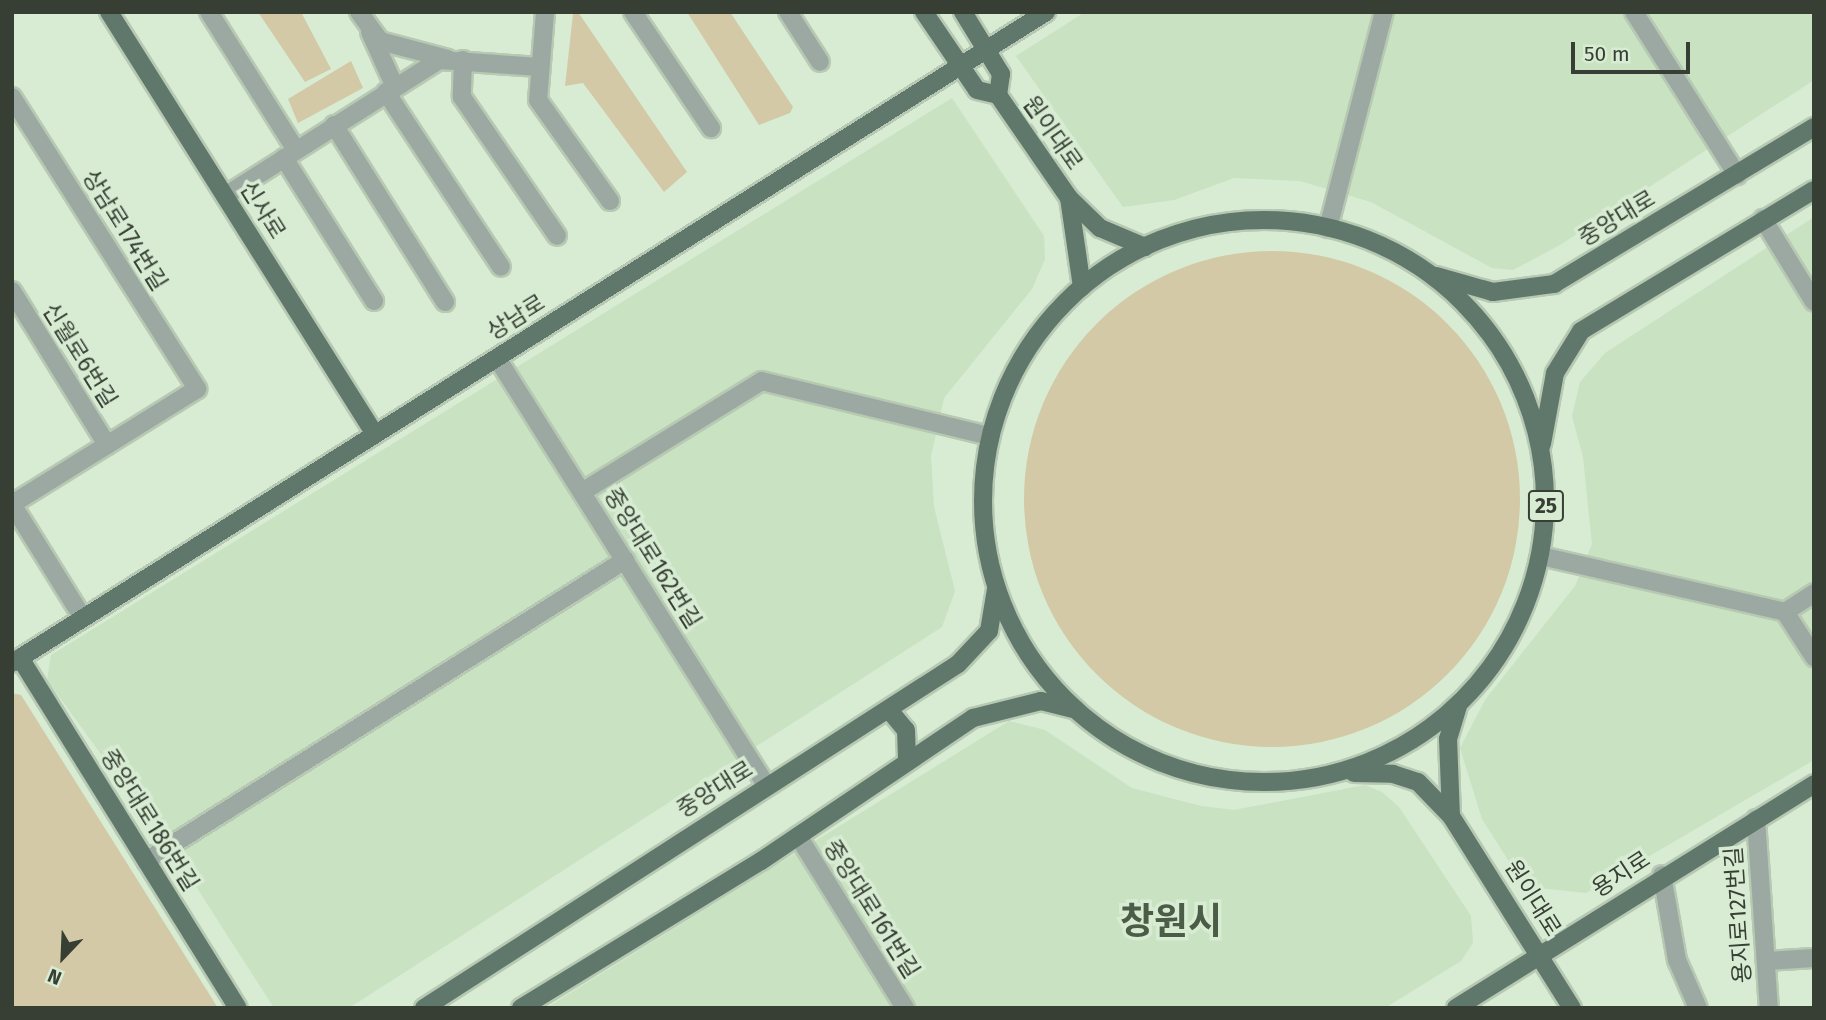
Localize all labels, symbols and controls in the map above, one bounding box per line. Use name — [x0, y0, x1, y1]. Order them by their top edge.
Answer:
scale bar — [1574, 28, 1693, 72]
text: 50 m — [1584, 41, 1630, 67]
street label: 원이대로 — [1017, 90, 1089, 176]
street label: 상남로174번길 — [77, 164, 173, 296]
street label: 신사로 — [234, 176, 292, 244]
street label: 중앙대로 — [1574, 184, 1660, 252]
street label: 상남로 — [482, 288, 550, 346]
street label: 신월로6번길 — [37, 298, 123, 412]
street label: 중앙대로162번길 — [599, 483, 707, 633]
road number: 25 — [1527, 489, 1565, 524]
street label: 중앙대로186번길 — [95, 744, 205, 896]
street label: 중앙대로 — [672, 755, 758, 823]
street label: 중앙대로161번길 — [818, 835, 926, 983]
street label: 용지로 — [1587, 845, 1655, 903]
street label: 용지로127번길 — [1719, 846, 1757, 984]
street label: 원이대로 — [1499, 855, 1567, 941]
district label: 창원시 — [1120, 900, 1222, 944]
north arrow — [28, 922, 98, 992]
text: N — [44, 964, 65, 990]

